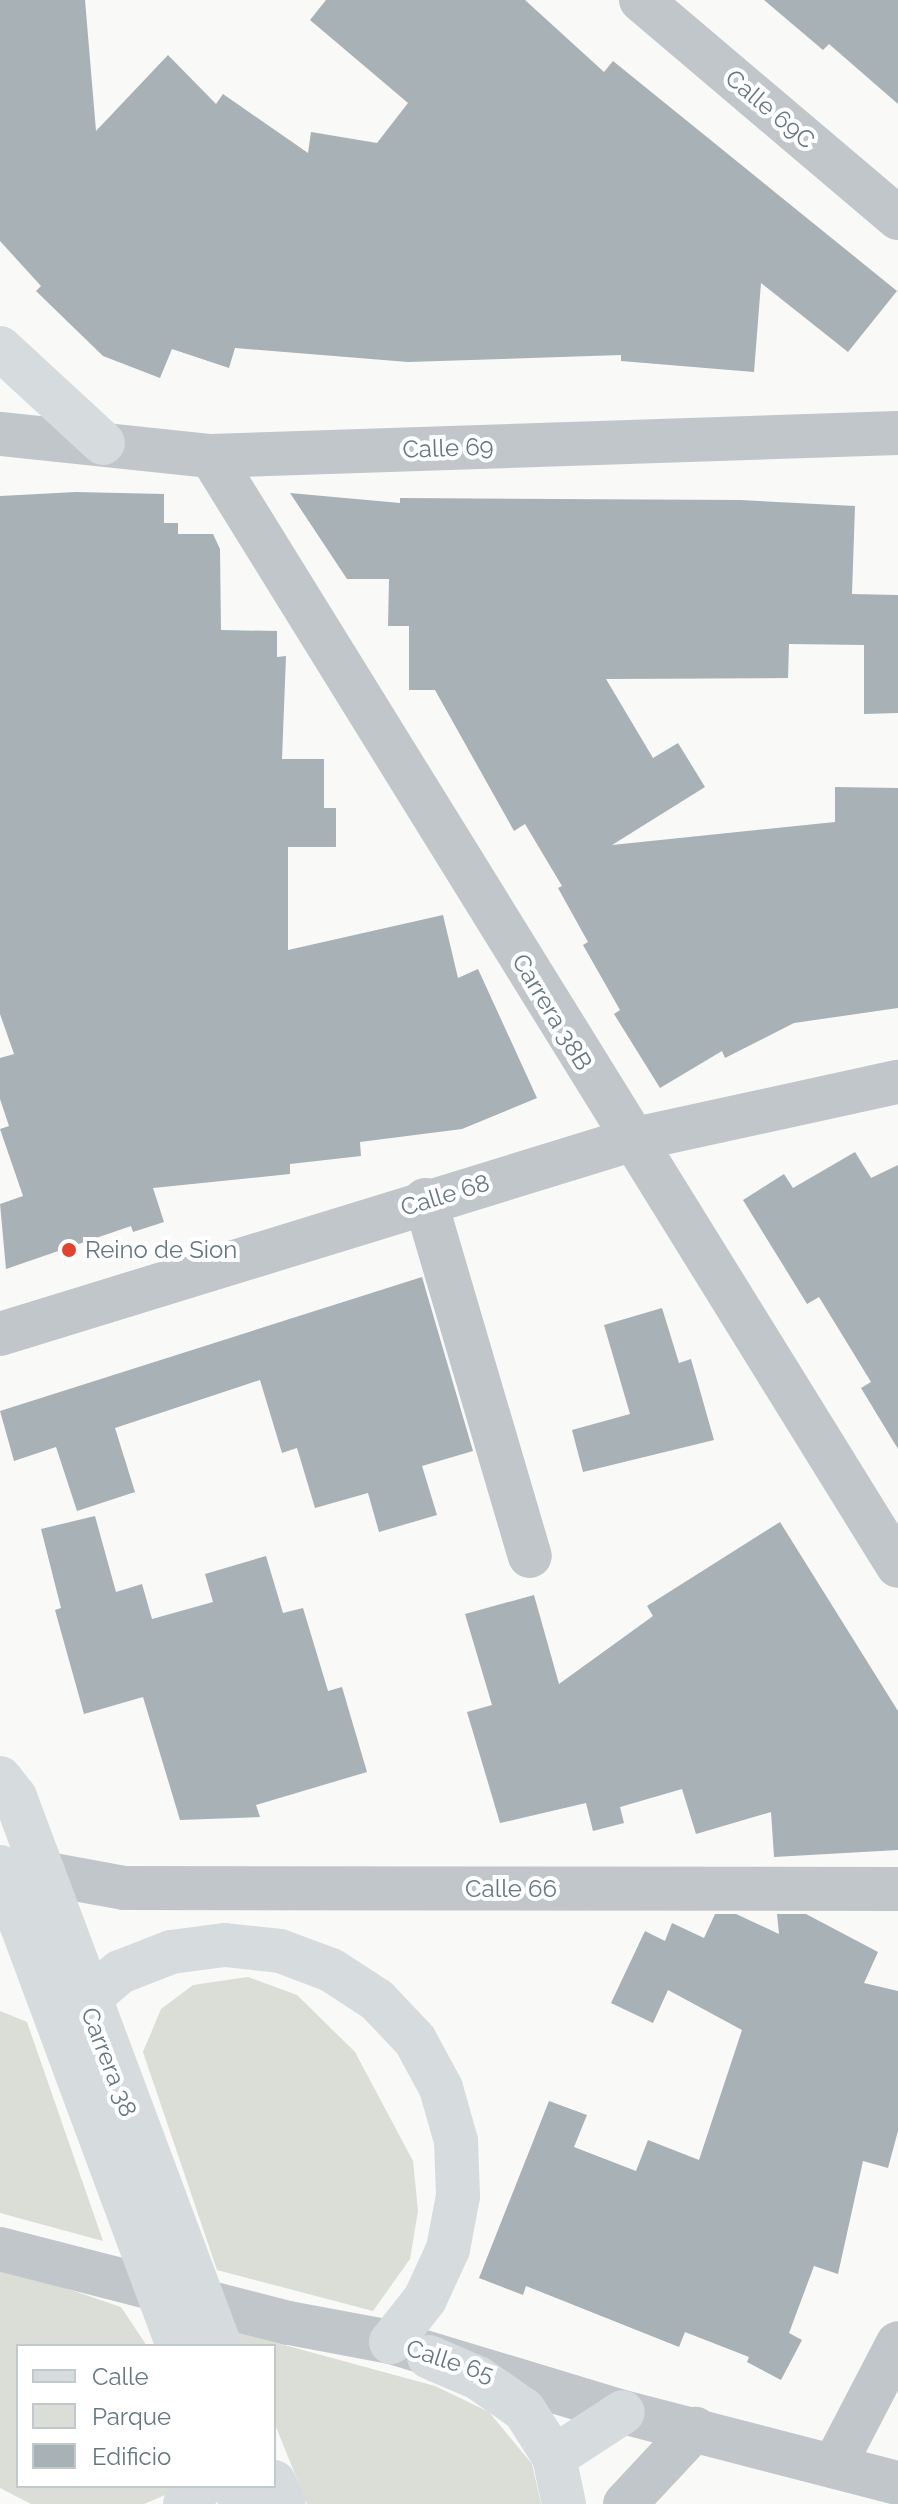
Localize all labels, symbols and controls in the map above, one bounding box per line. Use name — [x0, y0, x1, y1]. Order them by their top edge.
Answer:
street label: Calle 69C — [719, 63, 821, 155]
street label: Calle 69 — [402, 432, 494, 464]
street label: Carrera 38B — [506, 949, 598, 1075]
street label: Calle 68 — [397, 1168, 493, 1222]
place label: Reino de Sion — [85, 1236, 237, 1264]
marker: Reino de Sion — [60, 1241, 78, 1259]
street label: Calle 66 — [465, 1875, 557, 1903]
street label: Carrera 38 — [75, 2003, 143, 2121]
street label: Calle 65 — [403, 2333, 497, 2389]
legend — [16, 2344, 276, 2488]
text: Calle — [92, 2362, 149, 2391]
text: Parque — [92, 2402, 171, 2431]
text: Edificio — [92, 2442, 171, 2471]

